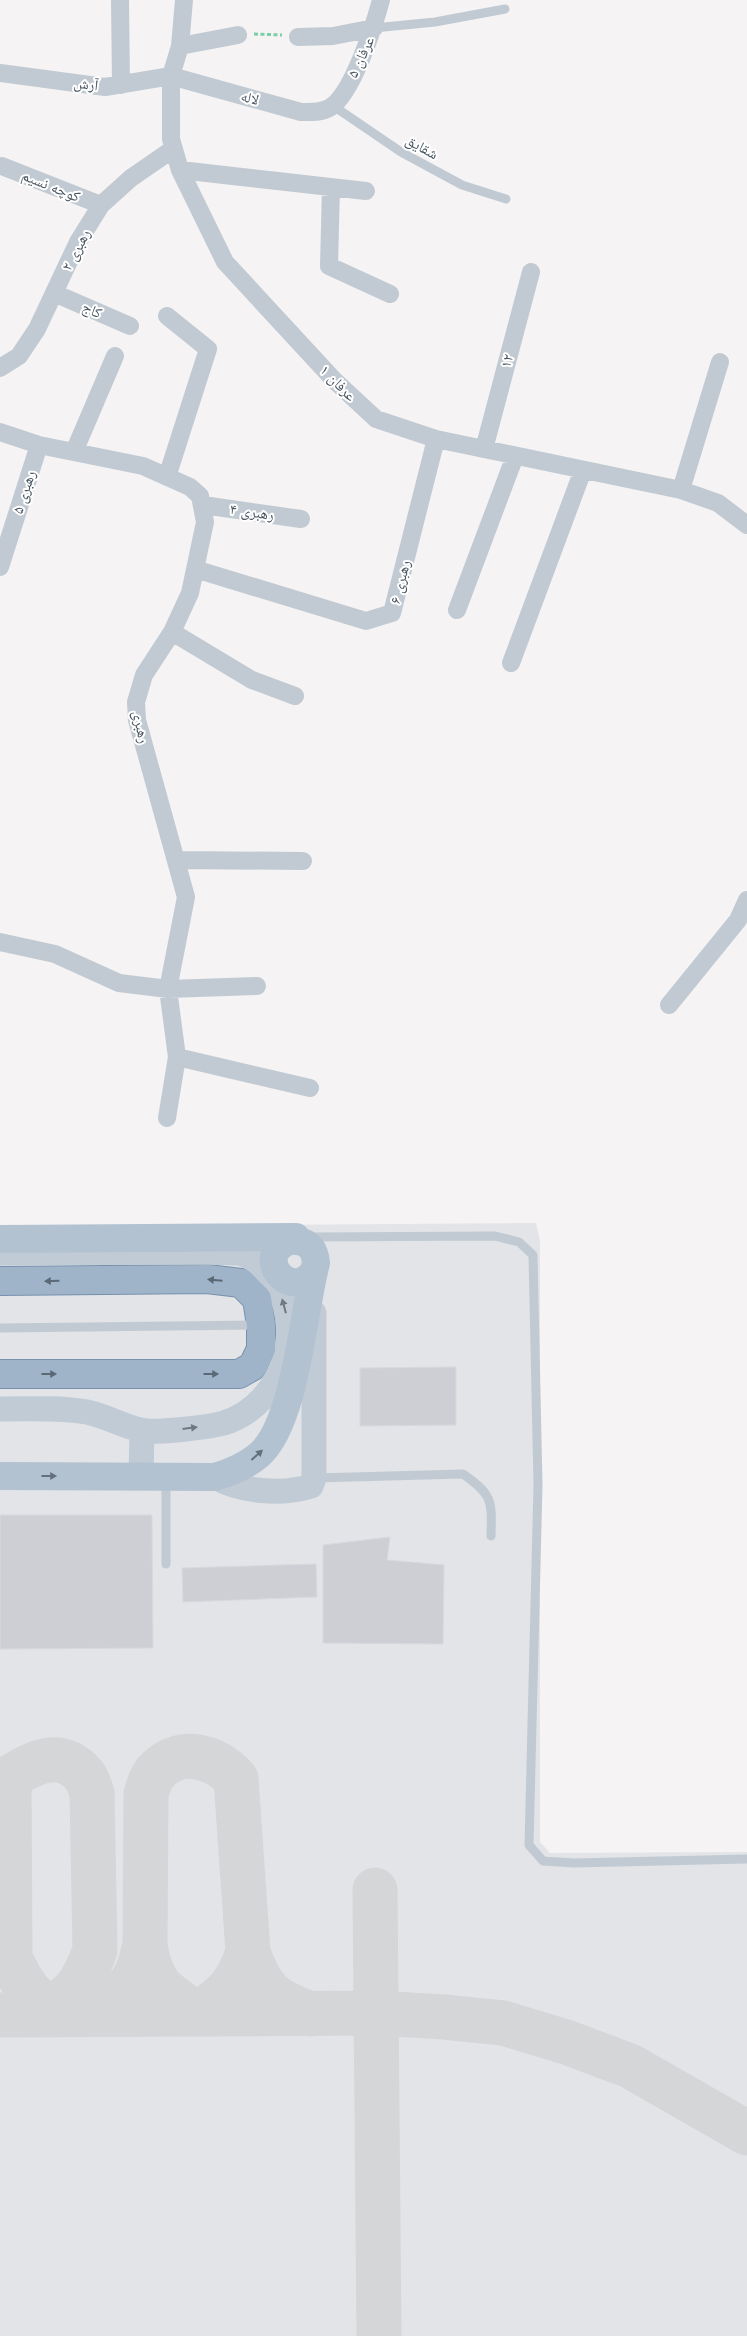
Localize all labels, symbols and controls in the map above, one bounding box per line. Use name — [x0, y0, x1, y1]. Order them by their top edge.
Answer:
street label: عرفان ۵ — [342, 32, 380, 81]
street label: آرش — [72, 72, 101, 97]
street label: لاله — [238, 85, 262, 111]
street label: شقایق — [402, 129, 442, 165]
street label: کوچه نسیم — [18, 164, 84, 208]
street label: رهبری ۲ — [56, 225, 96, 275]
street label: کاج — [79, 296, 105, 324]
street label: ۱۲ — [495, 351, 519, 370]
street label: عرفان ۱ — [315, 360, 362, 407]
street label: رهبری ۵ — [7, 467, 41, 517]
street label: رهبری ۴ — [228, 498, 276, 526]
street label: رهبری ۶ — [384, 558, 416, 606]
street label: رهبری — [127, 709, 155, 746]
one-way arrow — [206, 1276, 222, 1284]
one-way arrow — [44, 1277, 60, 1285]
one-way arrow — [280, 1298, 288, 1313]
one-way arrow — [41, 1370, 57, 1378]
one-way arrow — [203, 1370, 219, 1378]
one-way arrow — [183, 1424, 199, 1432]
one-way arrow — [251, 1449, 264, 1460]
one-way arrow — [41, 1472, 57, 1480]

